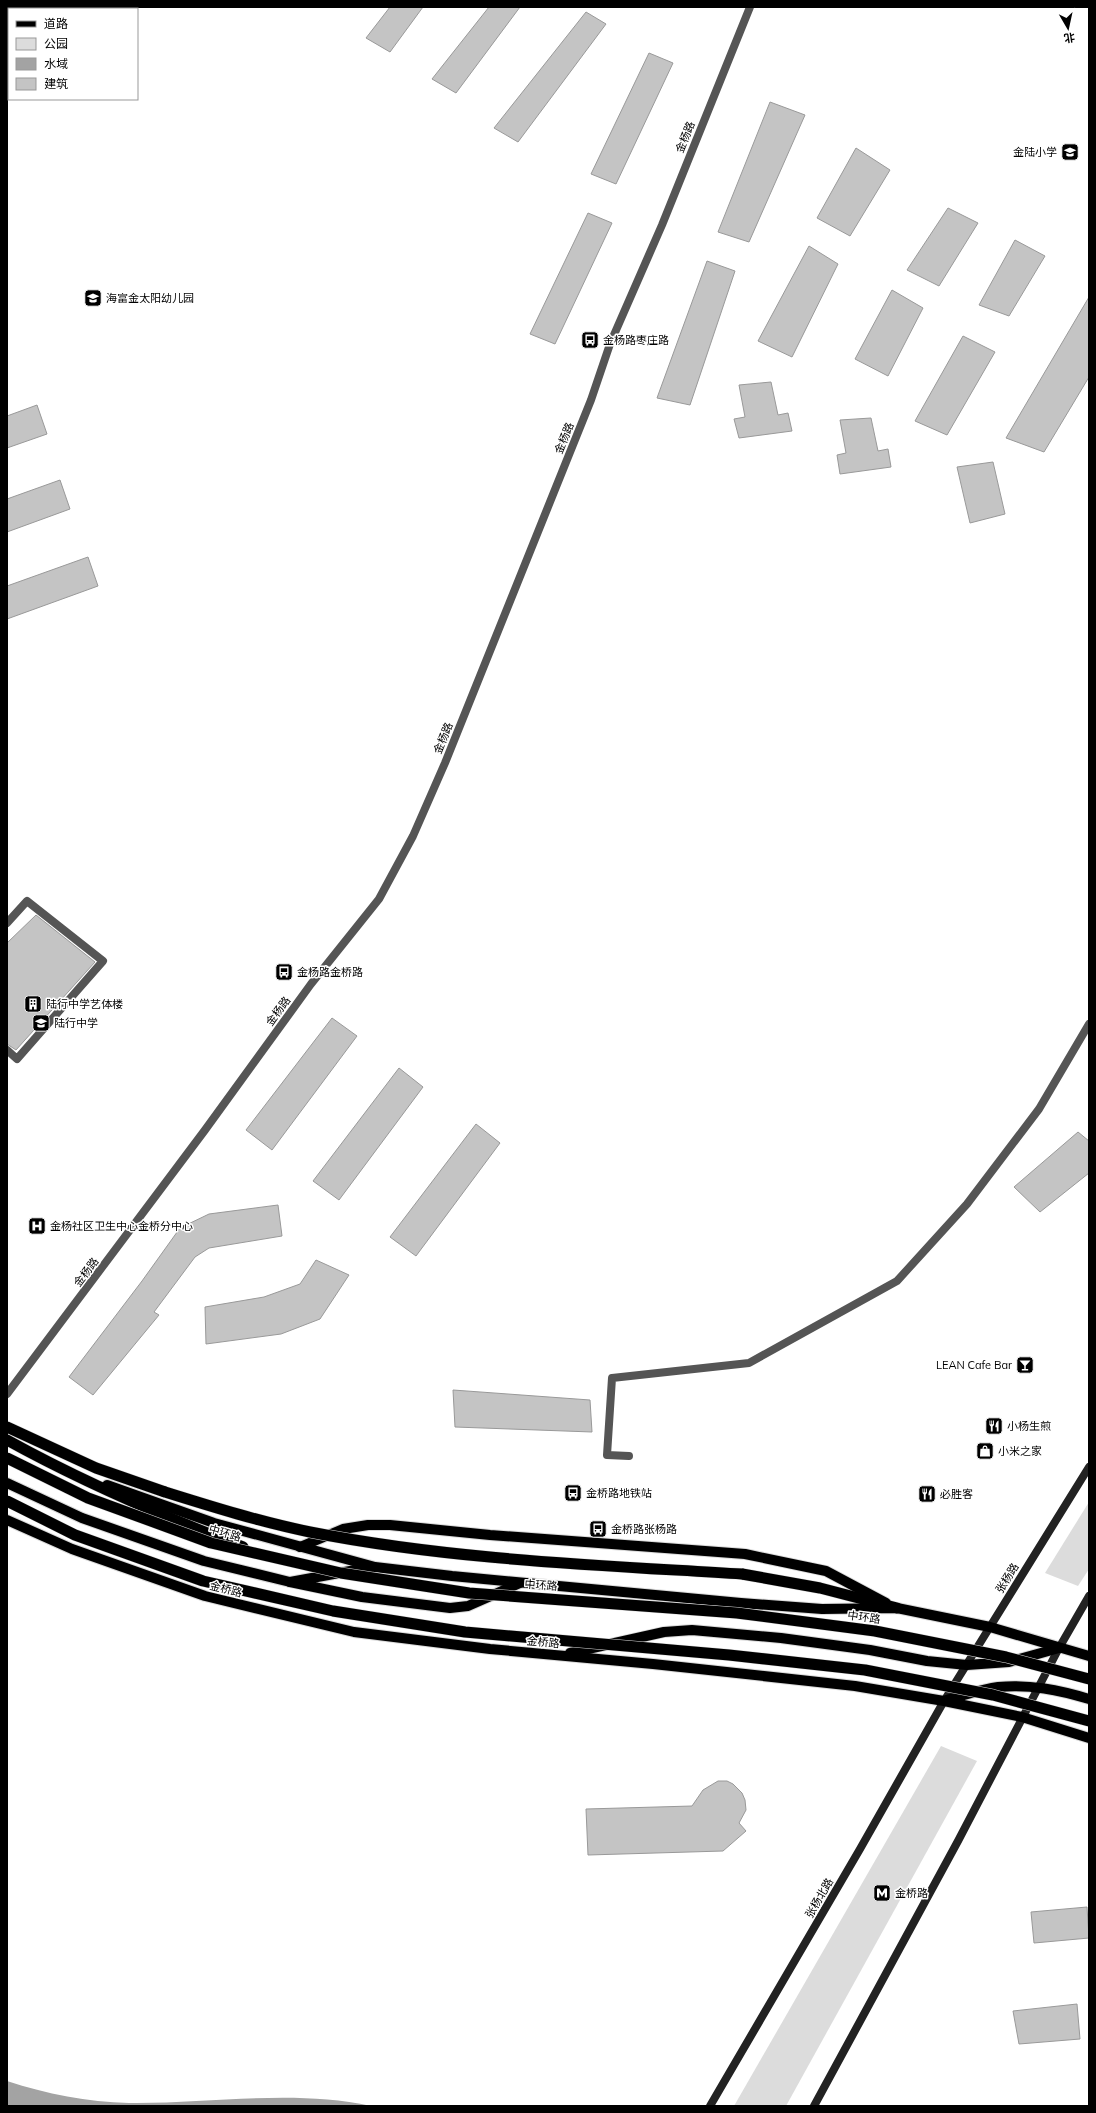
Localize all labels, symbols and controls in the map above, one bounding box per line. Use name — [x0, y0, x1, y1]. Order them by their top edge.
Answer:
legend — [8, 8, 138, 100]
north arrow — [1048, 8, 1088, 48]
text: 道路 — [44, 16, 68, 31]
text: 北 — [1063, 30, 1076, 46]
text: 公园 — [44, 36, 68, 51]
text: 水域 — [44, 56, 68, 71]
text: 建筑 — [44, 76, 68, 91]
street label: 金杨路 — [672, 119, 698, 155]
school or university icon: 金陆小学 — [1060, 142, 1080, 162]
place label: 金陆小学 — [1013, 145, 1057, 159]
school or university icon: 海富金太阳幼儿园 — [83, 288, 103, 308]
place label: 海富金太阳幼儿园 — [106, 291, 194, 305]
bus stop icon: 金杨路枣庄路 — [580, 330, 600, 350]
place label: 金杨路枣庄路 — [603, 333, 669, 347]
street label: 金杨路 — [551, 420, 577, 456]
street label: 金杨路 — [430, 720, 456, 756]
bus stop icon: 金杨路金桥路 — [274, 962, 294, 982]
place label: 金杨路金桥路 — [297, 965, 363, 979]
building icon: 陆行中学艺体楼 — [23, 994, 43, 1014]
street label: 金杨路 — [263, 994, 293, 1028]
place label: 陆行中学艺体楼 — [46, 997, 123, 1011]
school or university icon: 陆行中学 — [31, 1013, 51, 1033]
place label: 陆行中学 — [54, 1016, 98, 1030]
hospital icon: 金杨社区卫生中心金桥分中心 — [27, 1216, 47, 1236]
place label: 金杨社区卫生中心金桥分中心 — [50, 1219, 193, 1233]
street label: 金杨路 — [70, 1255, 102, 1289]
bar icon: LEAN Cafe Bar — [1015, 1355, 1035, 1375]
place label: LEAN Cafe Bar — [936, 1358, 1012, 1372]
restaurant icon: 小杨生煎 — [984, 1416, 1004, 1436]
place label: 小杨生煎 — [1007, 1419, 1051, 1433]
shop icon: 小米之家 — [975, 1441, 995, 1461]
place label: 小米之家 — [998, 1444, 1042, 1458]
bus stop icon: 金桥路地铁站 — [563, 1483, 583, 1503]
restaurant icon: 必胜客 — [917, 1484, 937, 1504]
place label: 金桥路地铁站 — [586, 1486, 652, 1500]
place label: 必胜客 — [940, 1487, 973, 1501]
bus stop icon: 金桥路张杨路 — [588, 1519, 608, 1539]
street label: 中环路 — [207, 1522, 243, 1544]
place label: 金桥路张杨路 — [611, 1522, 677, 1536]
street label: 张杨路 — [992, 1560, 1022, 1596]
street label: 中环路 — [524, 1577, 558, 1593]
street label: 金桥路 — [208, 1578, 244, 1600]
street label: 中环路 — [847, 1608, 881, 1626]
street label: 金桥路 — [526, 1634, 560, 1650]
street label: 张杨北路 — [802, 1875, 836, 1921]
metro station icon: 金桥路 — [872, 1883, 892, 1903]
place label: 金桥路 — [895, 1886, 928, 1900]

